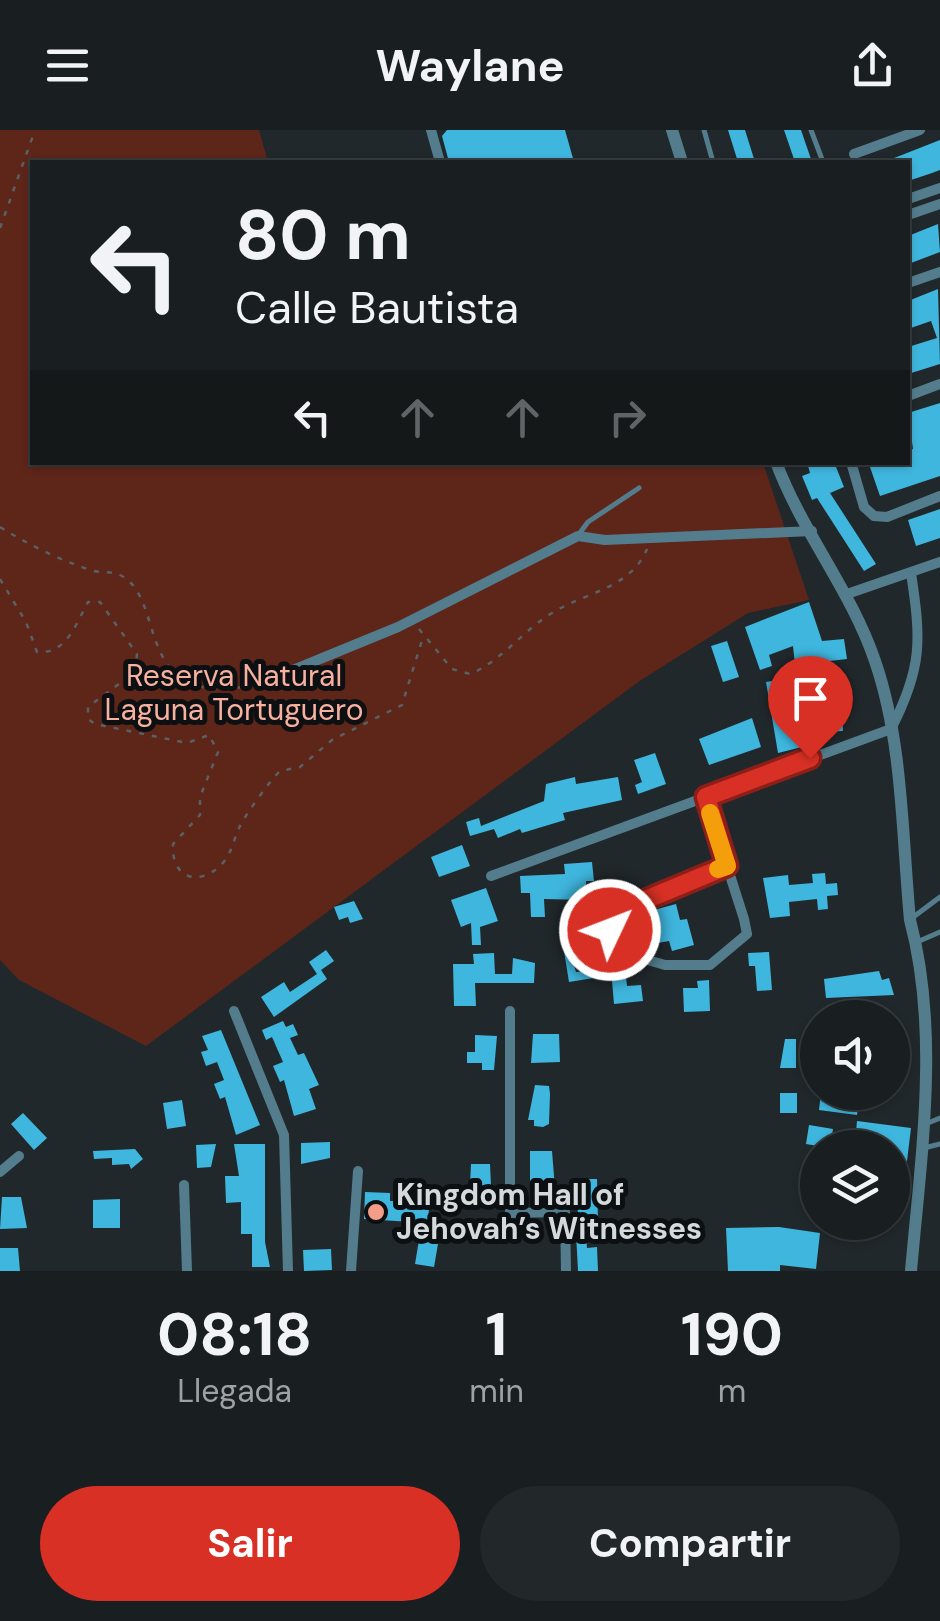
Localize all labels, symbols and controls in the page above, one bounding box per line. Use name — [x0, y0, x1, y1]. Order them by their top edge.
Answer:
text: Waylane — [375, 36, 565, 95]
icon: menu — [40, 38, 95, 93]
icon: share — [845, 38, 900, 93]
text: 80 m — [235, 190, 411, 281]
icon: left — [70, 200, 200, 330]
text: Calle Bautista — [235, 278, 519, 337]
icon: left — [285, 390, 340, 445]
icon: ahead — [390, 390, 445, 445]
icon: ahead — [495, 390, 550, 445]
icon: right — [600, 390, 655, 445]
park label: Reserva Natural Laguna Tortuguero — [105, 656, 363, 729]
pin — [768, 656, 853, 759]
icon: arrive — [783, 671, 838, 726]
position arrow — [558, 878, 662, 982]
map controls — [800, 1000, 910, 1240]
button: sound — [800, 1000, 910, 1110]
button: layers — [800, 1130, 910, 1240]
place label: Kingdom Hall of Jehovah’s Witnesses — [396, 1175, 702, 1248]
marker: Kingdom Hall of Jehovah’s Witnesses — [365, 1201, 387, 1223]
text: 08:18 — [157, 1295, 312, 1374]
text: 1 — [486, 1295, 507, 1374]
text: 190 — [681, 1295, 783, 1374]
text: Llegada — [177, 1370, 292, 1412]
text: min — [469, 1370, 524, 1412]
text: m — [718, 1370, 746, 1412]
button: Salir — [40, 1486, 460, 1601]
button: Compartir — [480, 1486, 900, 1601]

